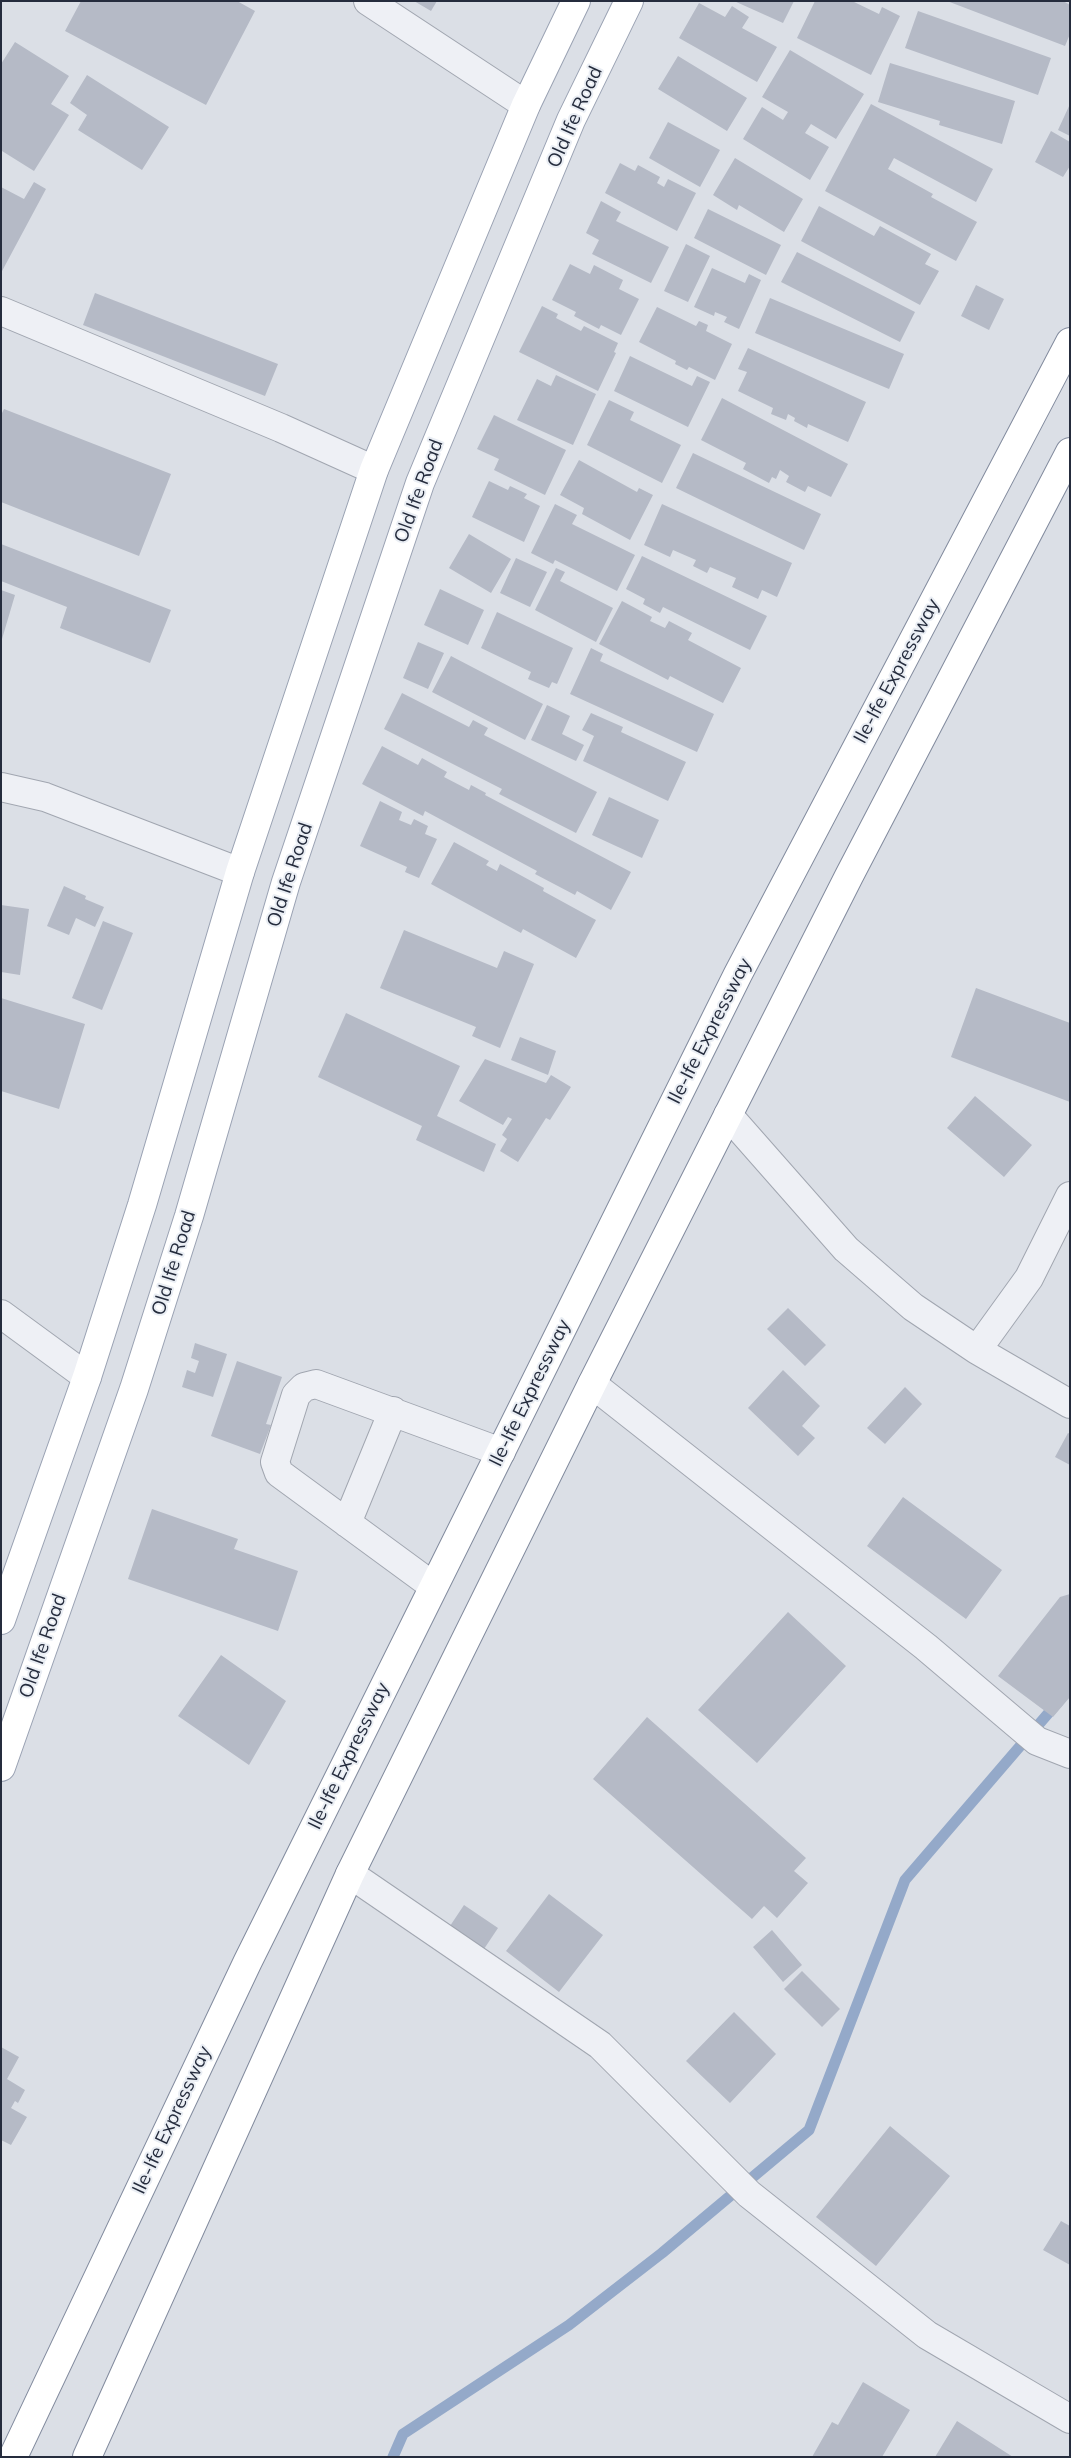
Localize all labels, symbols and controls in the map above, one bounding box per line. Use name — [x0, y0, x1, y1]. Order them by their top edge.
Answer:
street label: Old Ife Road — [543, 63, 607, 171]
street label: Old Ife Road — [390, 436, 448, 546]
street label: Ile-Ife Expressway — [849, 595, 945, 747]
street label: Old Ife Road — [262, 820, 318, 930]
street label: Ile-Ife Expressway — [663, 954, 757, 1108]
street label: Old Ife Road — [147, 1208, 201, 1318]
street label: Ile-Ife Expressway — [485, 1316, 575, 1470]
street label: Old Ife Road — [15, 1591, 71, 1701]
street label: Ile-Ife Expressway — [304, 1679, 394, 1833]
street label: Ile-Ife Expressway — [128, 2042, 216, 2198]

